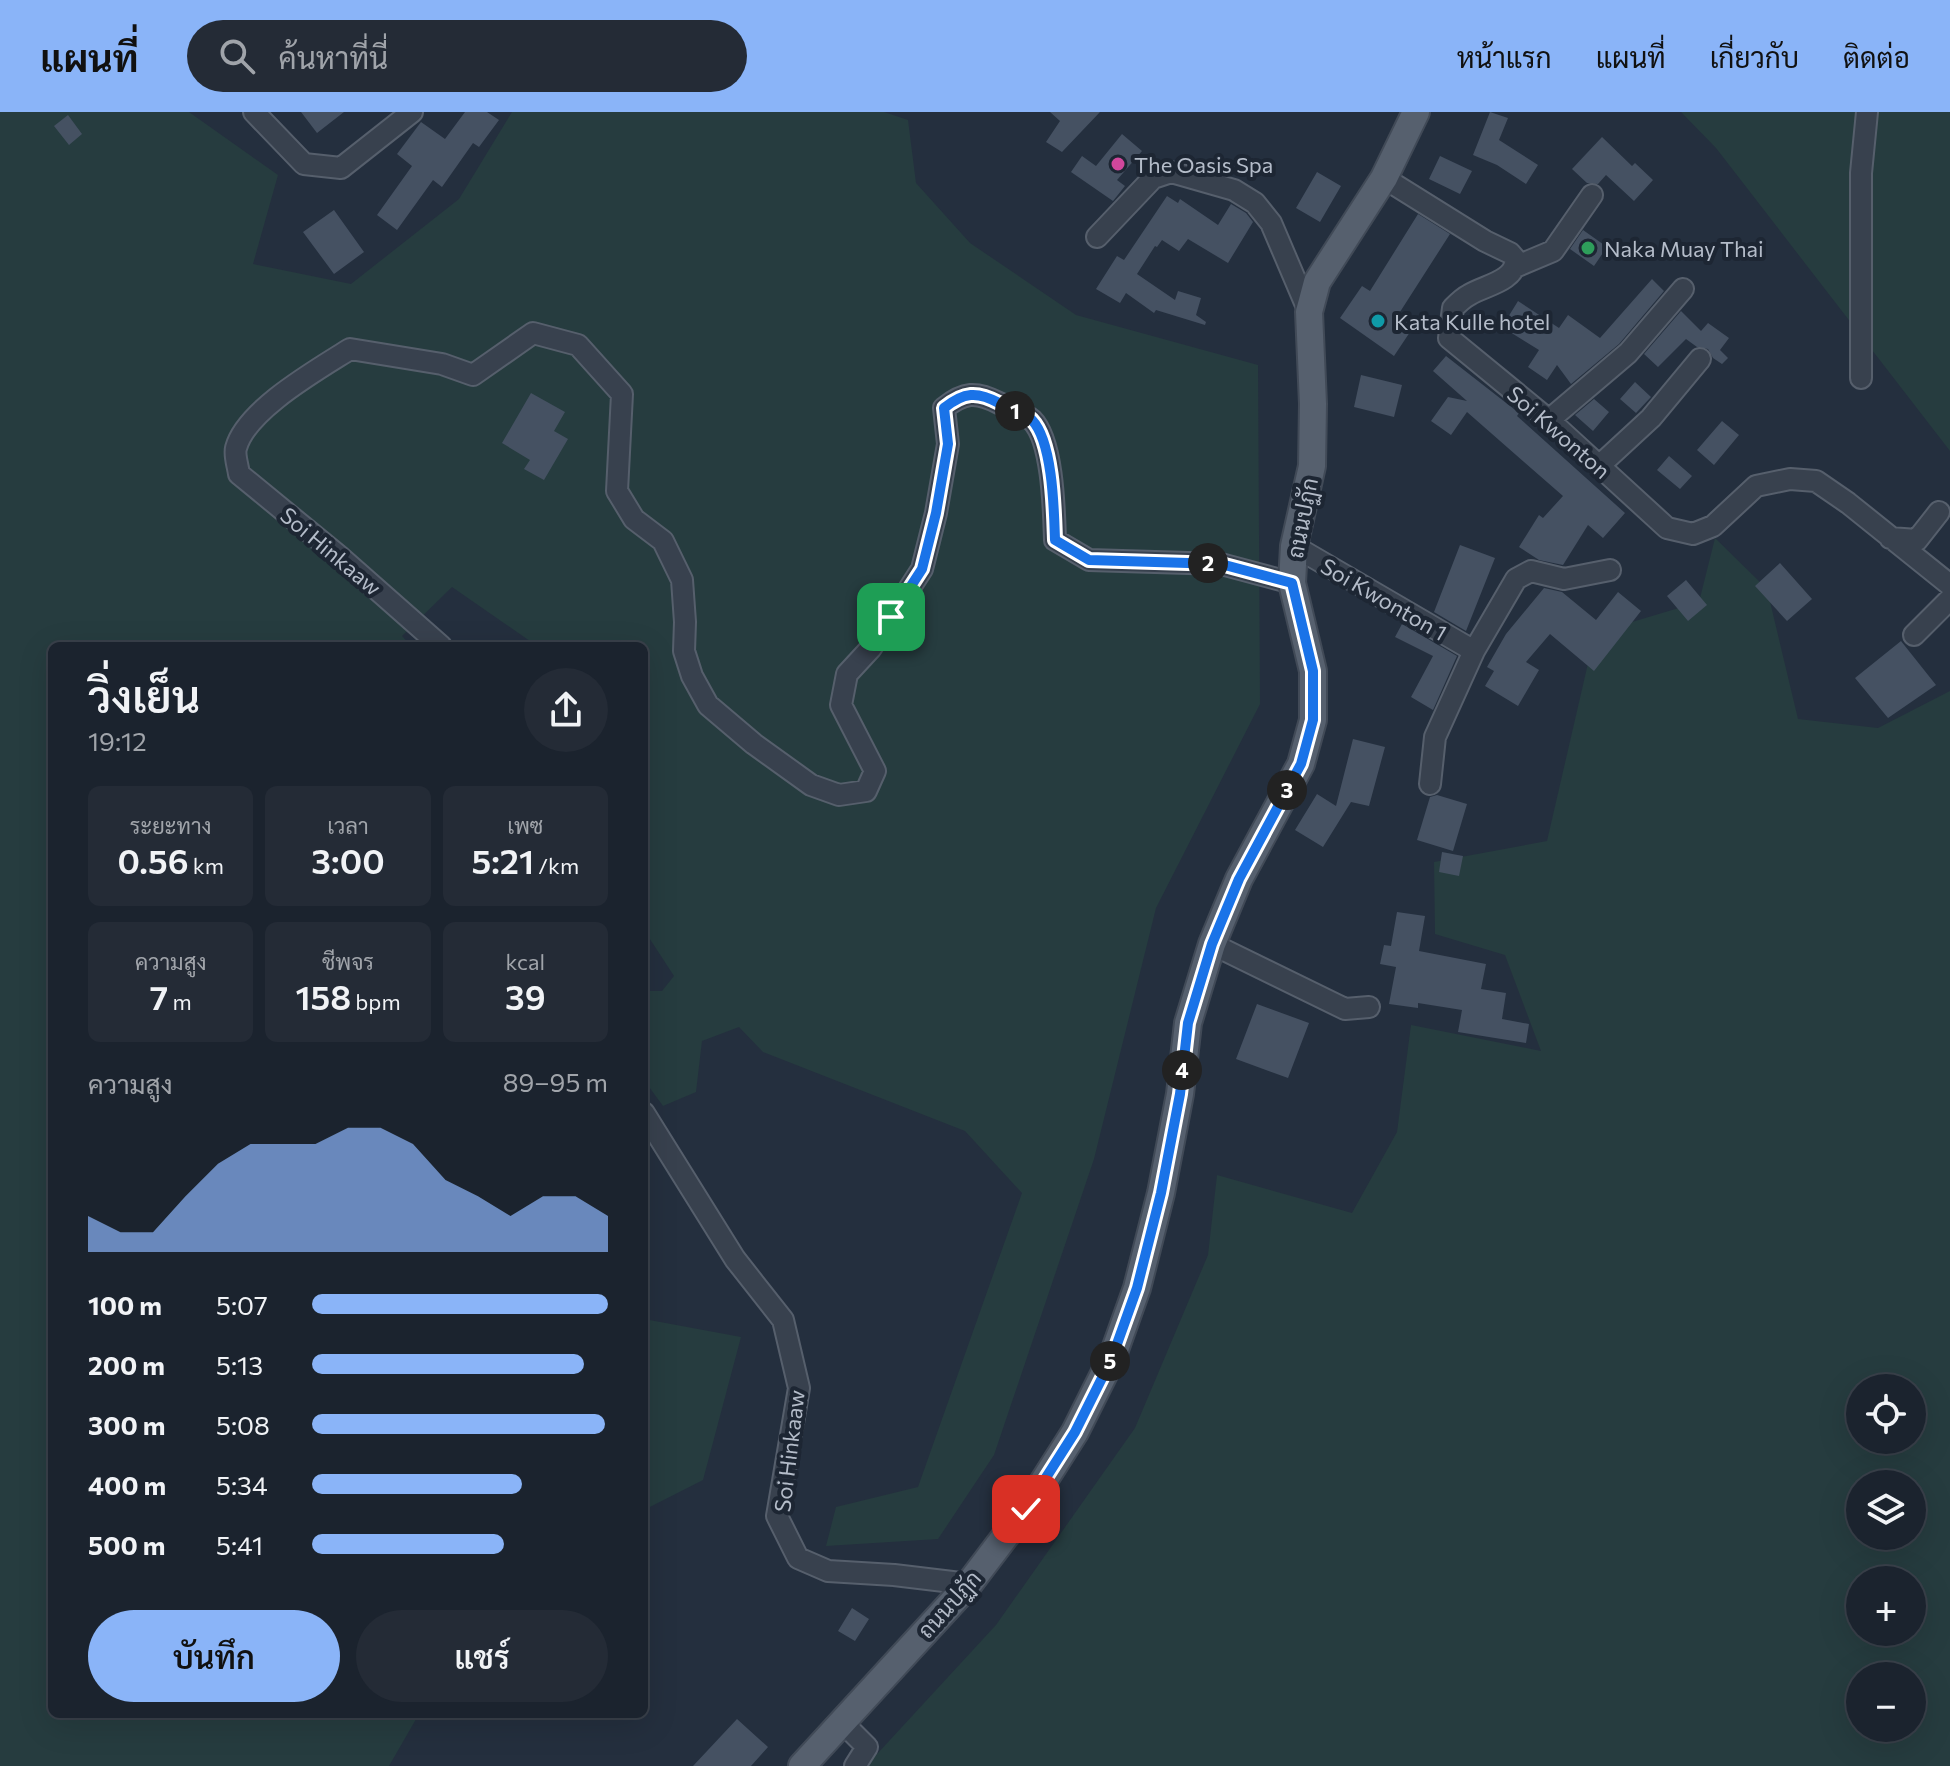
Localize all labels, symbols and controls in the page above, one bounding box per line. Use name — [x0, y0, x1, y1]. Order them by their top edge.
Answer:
search box — [187, 20, 747, 92]
text: แผนที่ — [40, 33, 139, 80]
icon: search — [215, 34, 259, 78]
text: ค้นหาที่นี่ — [279, 38, 388, 75]
text: หน้าแรก — [1457, 40, 1552, 74]
text: แผนที่ — [1596, 40, 1666, 74]
text: เกี่ยวกับ — [1710, 40, 1799, 74]
text: ติดต่อ — [1843, 40, 1910, 74]
place label: The Oasis Spa — [1134, 151, 1273, 178]
marker: The Oasis Spa — [1109, 155, 1127, 173]
place label: Naka Muay Thai — [1604, 235, 1764, 262]
marker: Naka Muay Thai — [1579, 239, 1597, 257]
place label: Kata Kulle hotel — [1394, 308, 1550, 335]
marker: Kata Kulle hotel — [1369, 312, 1387, 330]
street label: Soi Kwonton — [1502, 380, 1616, 484]
pin: 1 — [995, 391, 1035, 431]
text: 1 — [1010, 397, 1020, 424]
street label: ถนนปฏัก — [1281, 475, 1326, 561]
street label: Soi Hinkaaw — [275, 501, 387, 601]
pin: 2 — [1188, 543, 1228, 583]
text: 2 — [1202, 549, 1214, 576]
street label: Soi Kwonton 1 — [1316, 552, 1452, 646]
pin — [857, 583, 925, 651]
icon: arrive — [869, 595, 913, 639]
text: วิ่งเย็น — [88, 668, 200, 722]
button: share — [524, 668, 608, 752]
text: 19:12 — [88, 725, 147, 756]
pin: 3 — [1267, 770, 1307, 810]
text: 3 — [1281, 776, 1293, 803]
text: ระยะทาง — [130, 812, 212, 839]
text: เวลา — [327, 812, 369, 839]
text: เพซ — [507, 812, 543, 839]
text: 0.56 — [117, 839, 189, 881]
text: 3:00 — [311, 839, 385, 881]
text: 5:21 — [471, 839, 534, 881]
text: km — [189, 852, 224, 879]
text: /km — [534, 852, 579, 879]
text: ความสูง — [135, 948, 206, 975]
text: ชีพจร — [322, 948, 374, 975]
text: kcal — [506, 948, 545, 975]
text: 7 — [150, 975, 168, 1017]
text: 158 — [295, 975, 351, 1017]
text: 39 — [505, 975, 546, 1017]
text: m — [168, 988, 192, 1015]
text: bpm — [351, 988, 401, 1015]
pin: 4 — [1162, 1050, 1202, 1090]
text: 4 — [1175, 1056, 1189, 1083]
text: 89–95 m — [503, 1066, 608, 1097]
text: ความสูง — [88, 1068, 172, 1099]
text: 100 m — [88, 1289, 162, 1320]
text: 5:07 — [216, 1289, 268, 1320]
pin: 5 — [1090, 1341, 1130, 1381]
text: 5 — [1104, 1347, 1116, 1374]
text: 200 m — [88, 1349, 165, 1380]
text: 5:13 — [216, 1349, 263, 1380]
map controls — [1846, 1374, 1926, 1742]
button: locate — [1846, 1374, 1926, 1454]
street label: Soi Hinkaaw — [768, 1388, 810, 1514]
text: 300 m — [88, 1409, 165, 1440]
text: 5:08 — [216, 1409, 270, 1440]
text: 400 m — [88, 1469, 166, 1500]
text: 5:34 — [216, 1469, 268, 1500]
button: layers — [1846, 1470, 1926, 1550]
pin — [992, 1475, 1060, 1543]
icon: check — [1004, 1487, 1048, 1531]
text: 500 m — [88, 1529, 165, 1560]
text: 5:41 — [216, 1529, 263, 1560]
street label: ถนนปฏัก — [912, 1565, 988, 1645]
button: + — [1846, 1566, 1926, 1646]
button: บันทึก — [88, 1610, 340, 1702]
button: แชร์ — [356, 1610, 608, 1702]
button: − — [1846, 1662, 1926, 1742]

